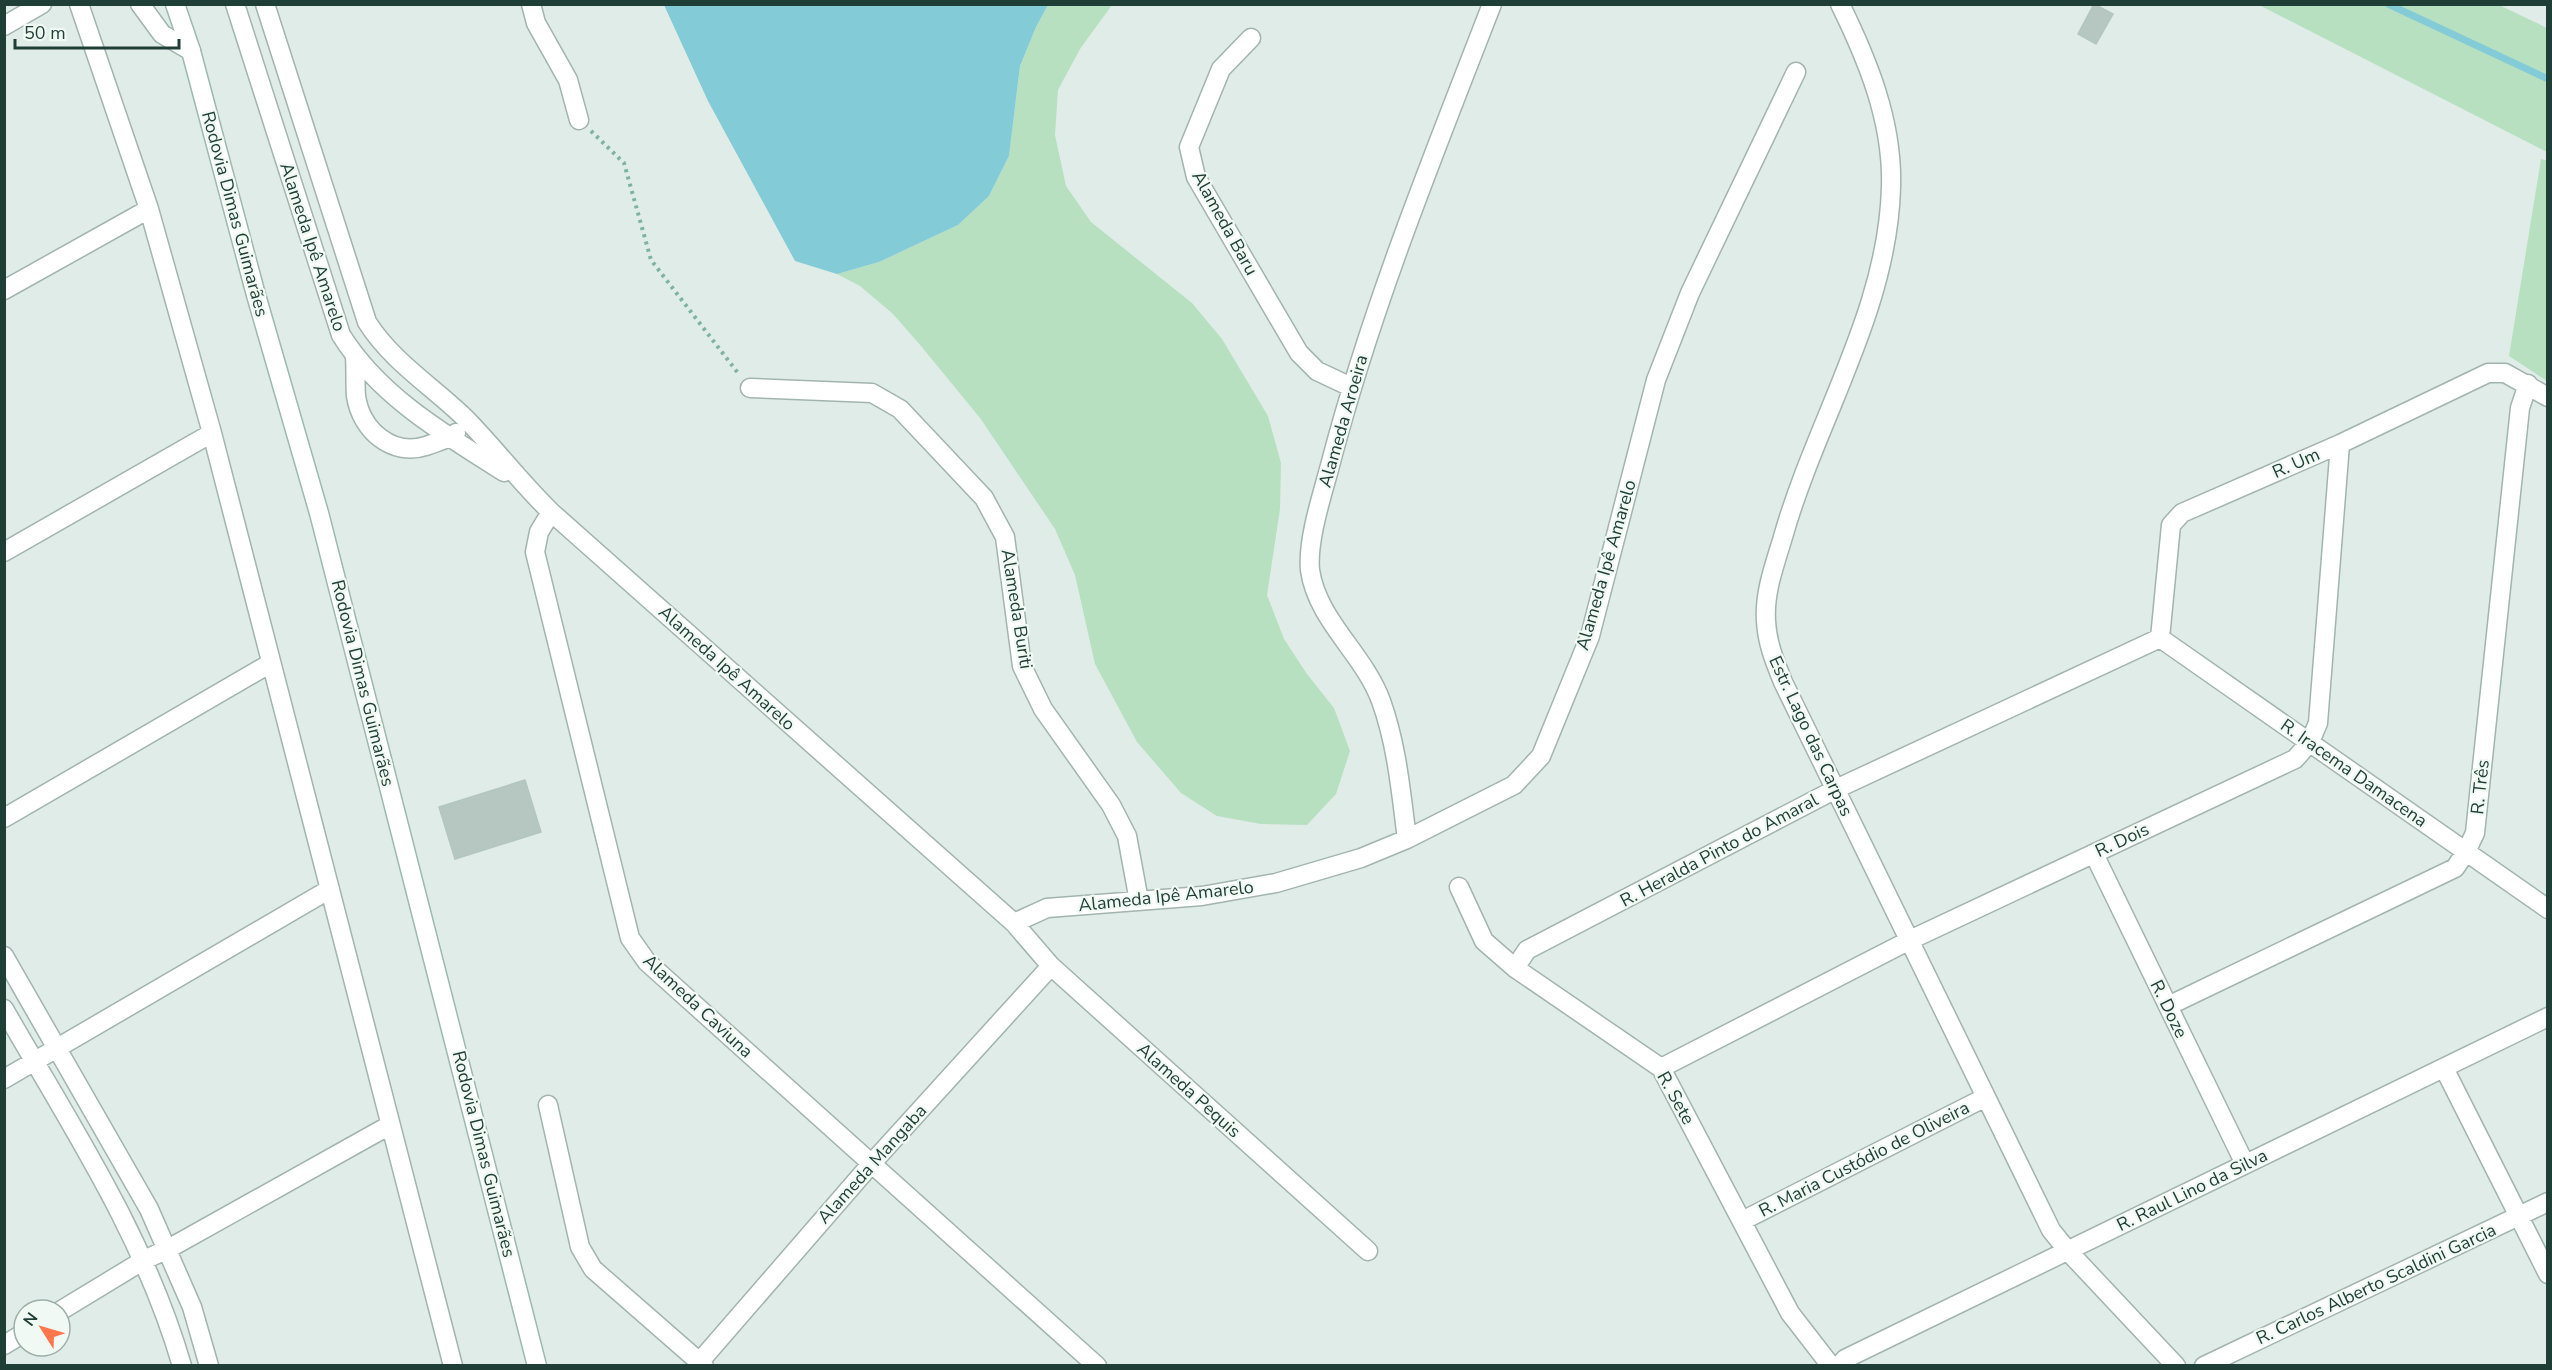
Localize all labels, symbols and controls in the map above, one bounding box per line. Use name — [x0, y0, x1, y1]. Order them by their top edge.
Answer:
scale bar — [15, 12, 178, 50]
text: 50 m — [24, 21, 66, 45]
street label: Rodovia Dimas Guimarães — [196, 108, 274, 320]
street label: Alameda Ipê Amarelo — [274, 160, 352, 334]
street label: Alameda Baru — [1186, 167, 1264, 279]
street label: Alameda Aroeira — [1313, 352, 1373, 490]
street label: R. Um — [2269, 442, 2323, 484]
street label: Alameda Ipê Amarelo — [1570, 477, 1642, 653]
street label: Alameda Buriti — [996, 547, 1038, 671]
street label: Rodovia Dimas Guimarães — [326, 577, 400, 789]
street label: Alameda Ipê Amarelo — [654, 600, 800, 736]
street label: Estr. Lago das Carpas — [1763, 652, 1859, 820]
street label: R. Iracema Damacena — [2276, 713, 2432, 833]
street label: R. Três — [2465, 758, 2495, 816]
street label: R. Heralda Pinto do Amaral — [1616, 787, 1823, 912]
street label: R. Dois — [2091, 817, 2153, 863]
street label: Alameda Ipê Amarelo — [1077, 875, 1255, 917]
street label: Alameda Caviuna — [638, 949, 758, 1063]
street label: R. Doze — [2145, 976, 2193, 1042]
street label: Alameda Pequis — [1132, 1037, 1246, 1143]
street label: Rodovia Dimas Guimarães — [447, 1048, 521, 1260]
street label: R. Sete — [1652, 1067, 1700, 1129]
street label: R. Maria Custódio de Oliveira — [1755, 1095, 1973, 1223]
street label: Alameda Mangaba — [812, 1099, 932, 1229]
street label: R. Raul Lino da Silva — [2113, 1143, 2271, 1237]
street label: R. Carlos Alberto Scaldini Garcia — [2252, 1218, 2500, 1350]
north arrow — [12, 1298, 72, 1358]
text: N — [18, 1308, 43, 1331]

